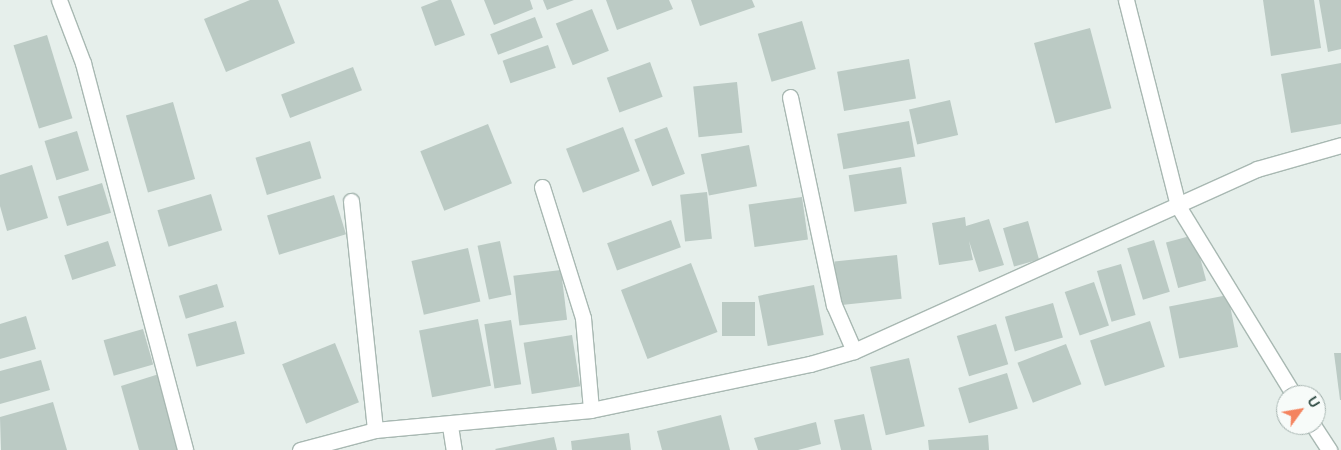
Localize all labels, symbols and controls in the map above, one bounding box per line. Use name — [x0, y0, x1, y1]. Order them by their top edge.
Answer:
north arrow — [1276, 385, 1326, 435]
text: U — [1302, 393, 1324, 412]

